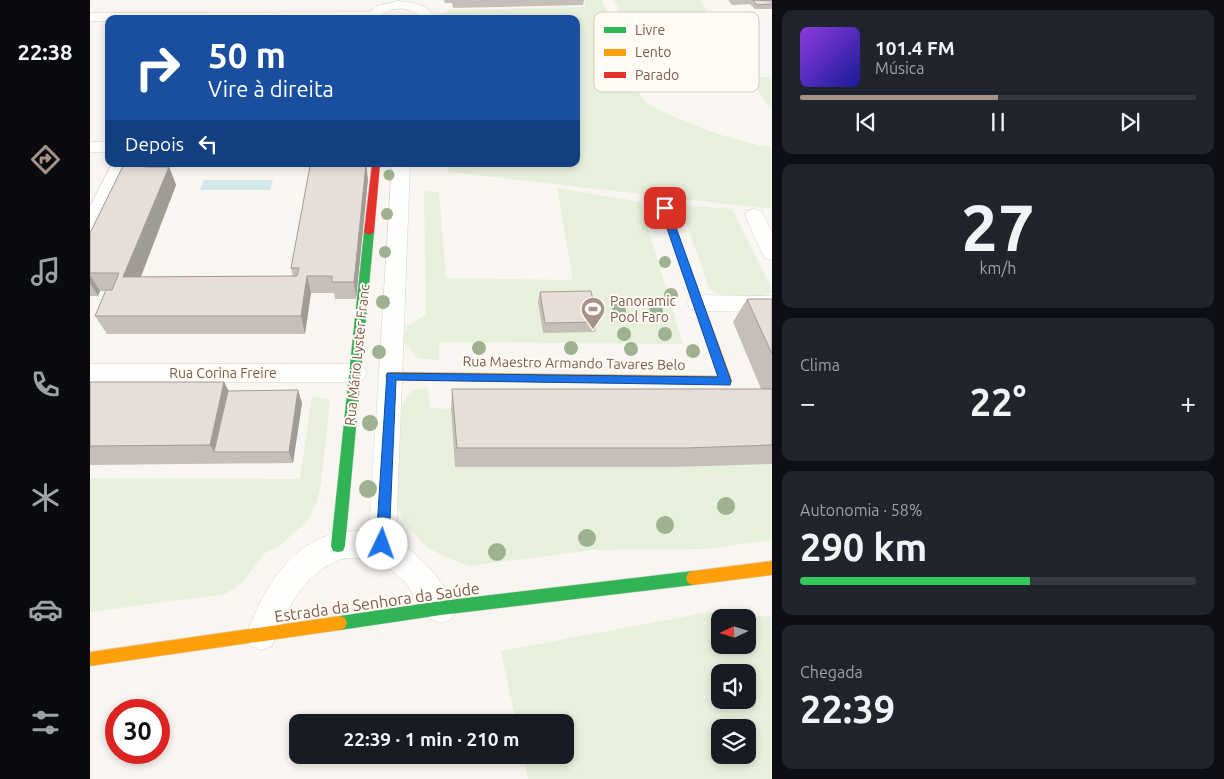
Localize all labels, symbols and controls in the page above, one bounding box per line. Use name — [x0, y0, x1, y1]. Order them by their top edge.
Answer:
legend — [594, 12, 759, 92]
text: Livre — [635, 22, 665, 38]
icon: right — [125, 35, 190, 100]
text: 50 m — [208, 35, 286, 75]
text: 101.4 FM — [875, 37, 955, 59]
text: 22:38 — [17, 39, 73, 64]
text: Lento — [635, 44, 672, 60]
text: Música — [875, 59, 925, 77]
text: Parado — [635, 67, 679, 83]
text: Vire à direita — [208, 76, 334, 101]
icon: previous — [852, 108, 880, 136]
icon: pause — [984, 108, 1012, 136]
icon: next — [1116, 108, 1144, 136]
icon: left — [194, 130, 222, 158]
text: Depois — [125, 133, 184, 155]
icon: directions — [28, 142, 63, 177]
pin — [644, 187, 686, 229]
text: 27 — [961, 190, 1035, 263]
icon: arrive — [651, 194, 679, 222]
icon: music — [28, 254, 63, 289]
text: km/h — [980, 259, 1016, 277]
street label: Rua Mário Lyster Franc — [342, 283, 372, 427]
place label: Panoramic Pool Faro — [610, 293, 677, 325]
sports icon: Panoramic Pool Faro — [580, 296, 606, 330]
street label: Rua Maestro Armando Tavares Belo — [462, 353, 686, 373]
text: Clima — [800, 356, 840, 374]
street label: Rua Corina Freire — [169, 365, 277, 381]
icon: phone — [28, 367, 63, 402]
text: 22° — [970, 381, 1026, 423]
text: − — [800, 387, 816, 418]
text: + — [1180, 387, 1196, 418]
icon: climate — [28, 480, 63, 515]
text: Autonomia · 58% — [800, 501, 922, 519]
position arrow — [355, 517, 407, 569]
text: 290 km — [800, 526, 927, 568]
street label: Estrada da Senhora da Saúde — [273, 579, 481, 625]
icon: car — [28, 592, 63, 627]
north arrow — [711, 609, 756, 654]
map controls — [711, 609, 756, 764]
text: Chegada — [800, 663, 863, 681]
button: sound — [711, 664, 756, 709]
text: 22:39 — [800, 688, 895, 730]
speed limit sign: 30 — [105, 699, 170, 764]
icon: filters — [28, 705, 63, 740]
button: layers — [711, 719, 756, 764]
text: 22:39 · 1 min · 210 m — [344, 728, 519, 750]

